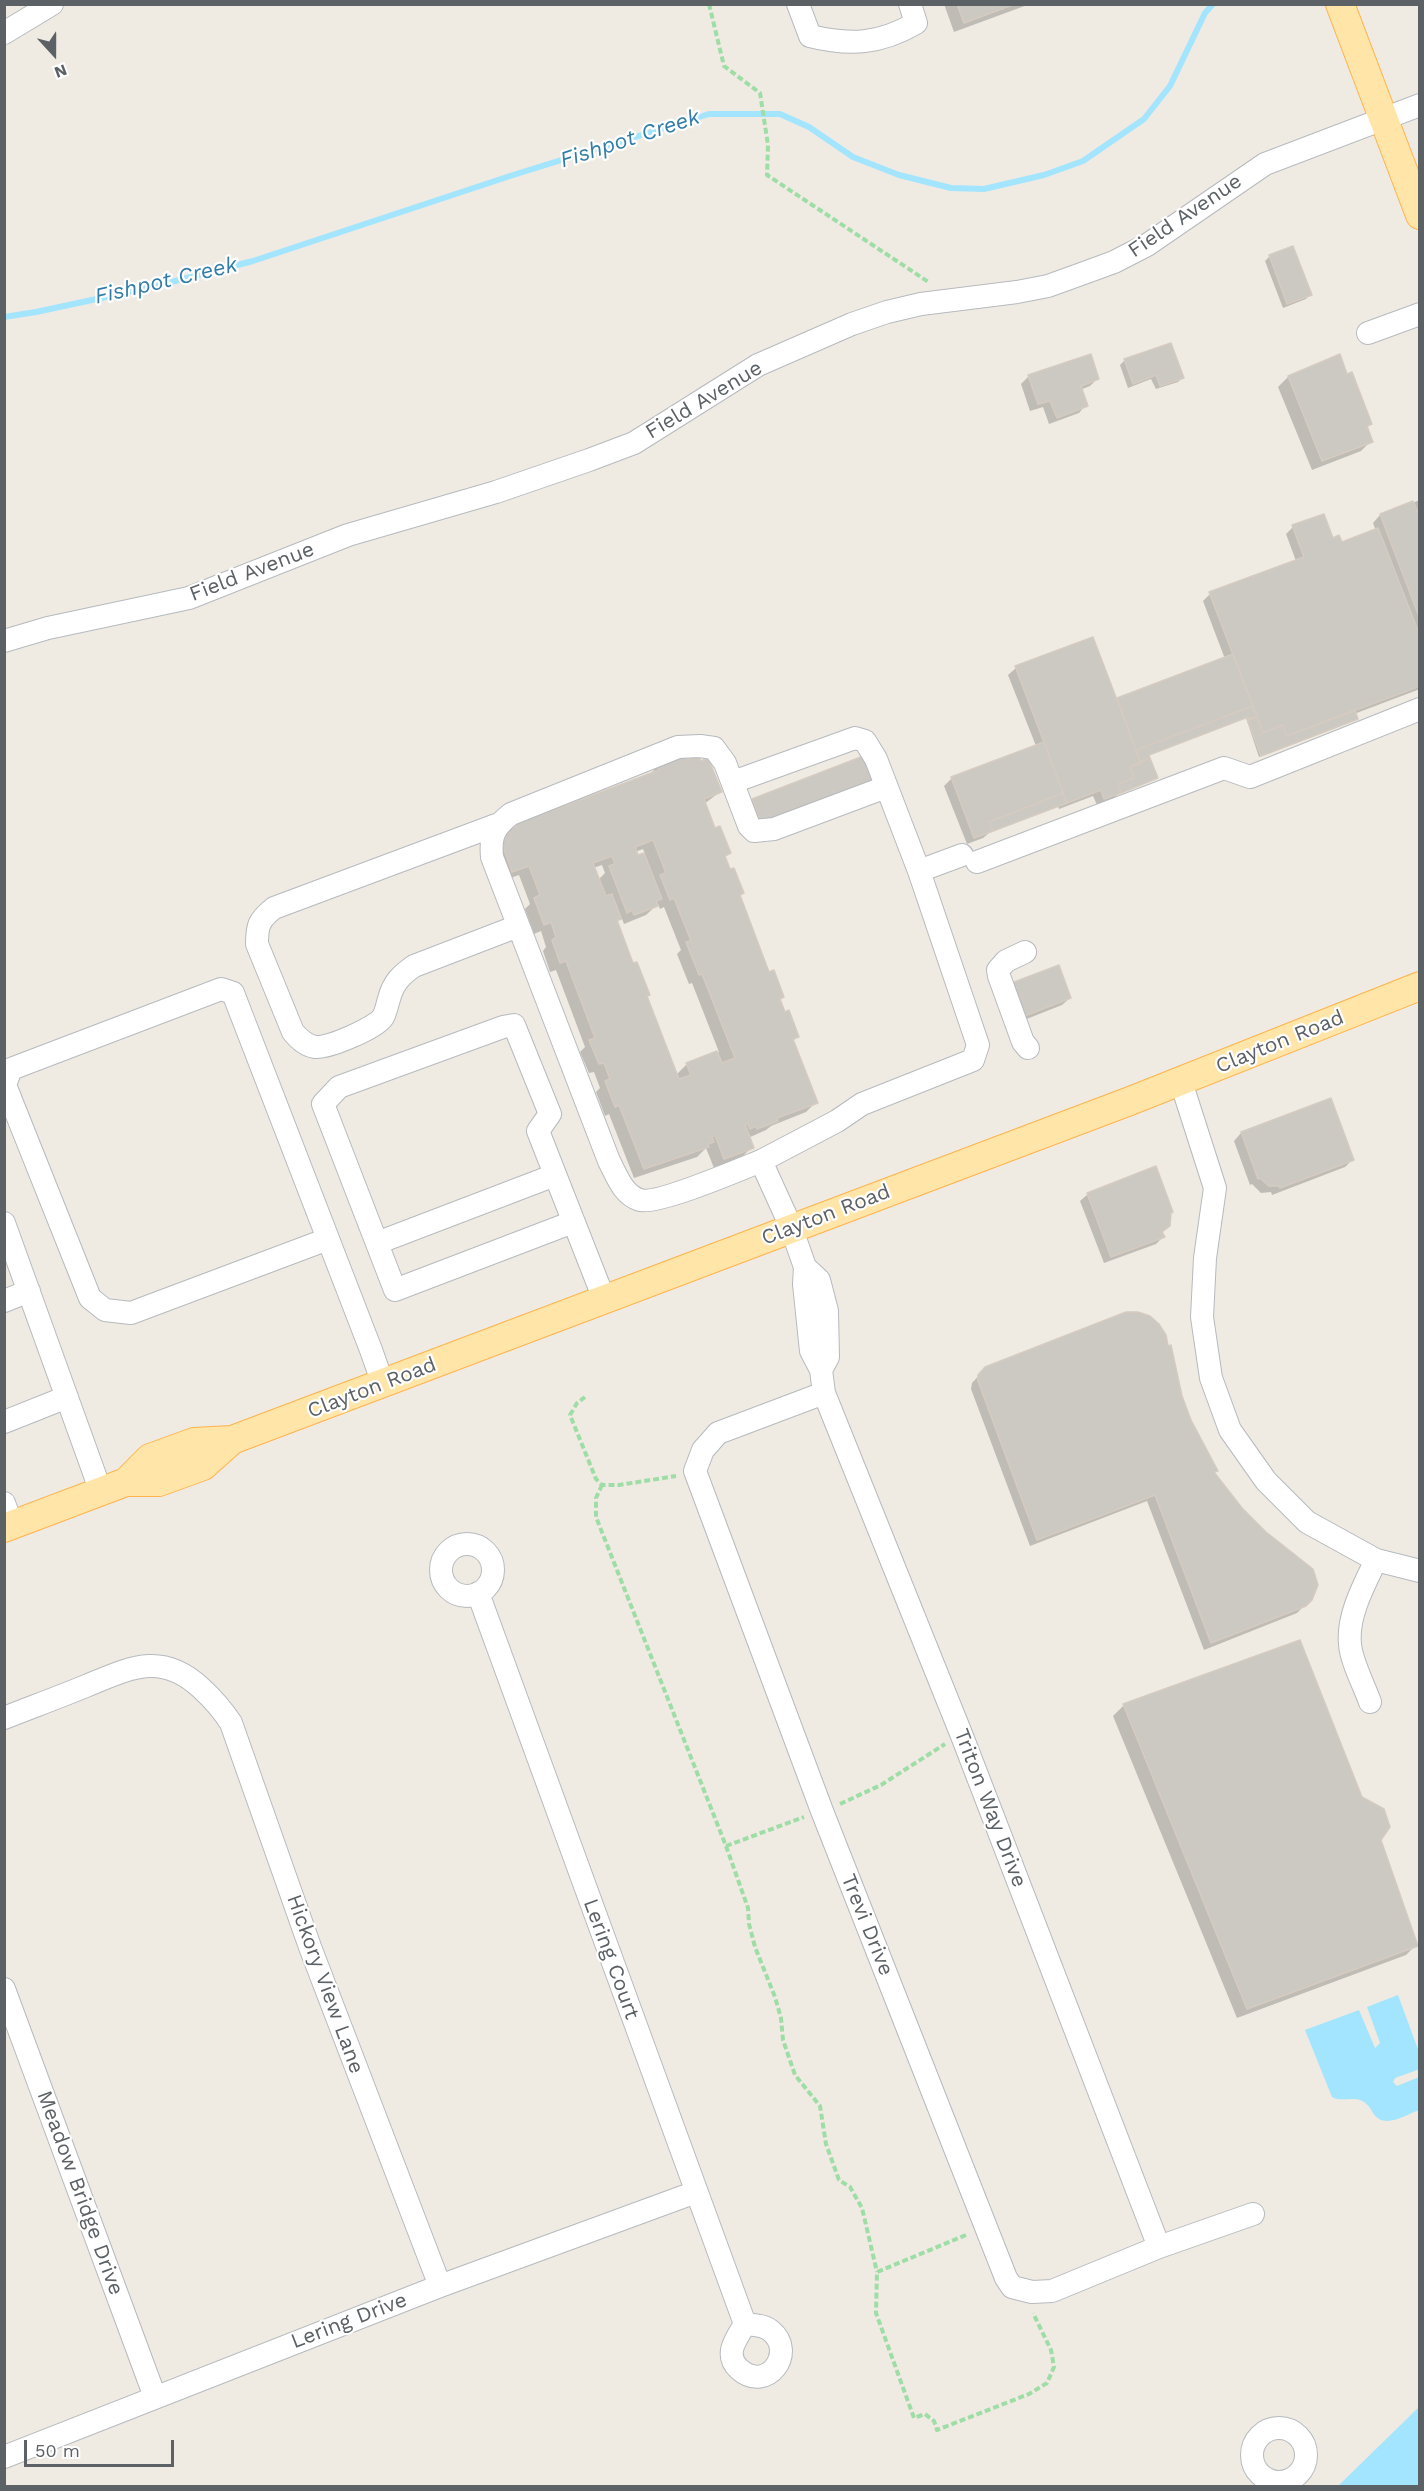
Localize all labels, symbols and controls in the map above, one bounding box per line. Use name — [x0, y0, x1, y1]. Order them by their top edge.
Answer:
north arrow — [24, 24, 84, 84]
text: N — [52, 60, 70, 82]
water label: Fishpot Creek — [557, 104, 703, 174]
street label: Field Avenue — [1123, 169, 1247, 263]
water label: Fishpot Creek — [92, 252, 240, 310]
street label: Field Avenue — [641, 355, 767, 445]
street label: Field Avenue — [186, 537, 318, 607]
street label: Clayton Road — [1212, 1005, 1348, 1079]
street label: Clayton Road — [758, 1179, 894, 1251]
street label: Clayton Road — [304, 1352, 440, 1424]
street label: Triton Way Drive — [948, 1725, 1032, 1891]
street label: Trevi Drive — [835, 1871, 899, 1979]
street label: Hickory View Lane — [281, 1891, 369, 2077]
street label: Lering Court — [578, 1895, 644, 2023]
street label: Meadow Bridge Drive — [31, 2087, 129, 2299]
street label: Lering Drive — [288, 2287, 410, 2355]
scale bar — [27, 2428, 177, 2466]
text: 50 m — [35, 2440, 80, 2461]

